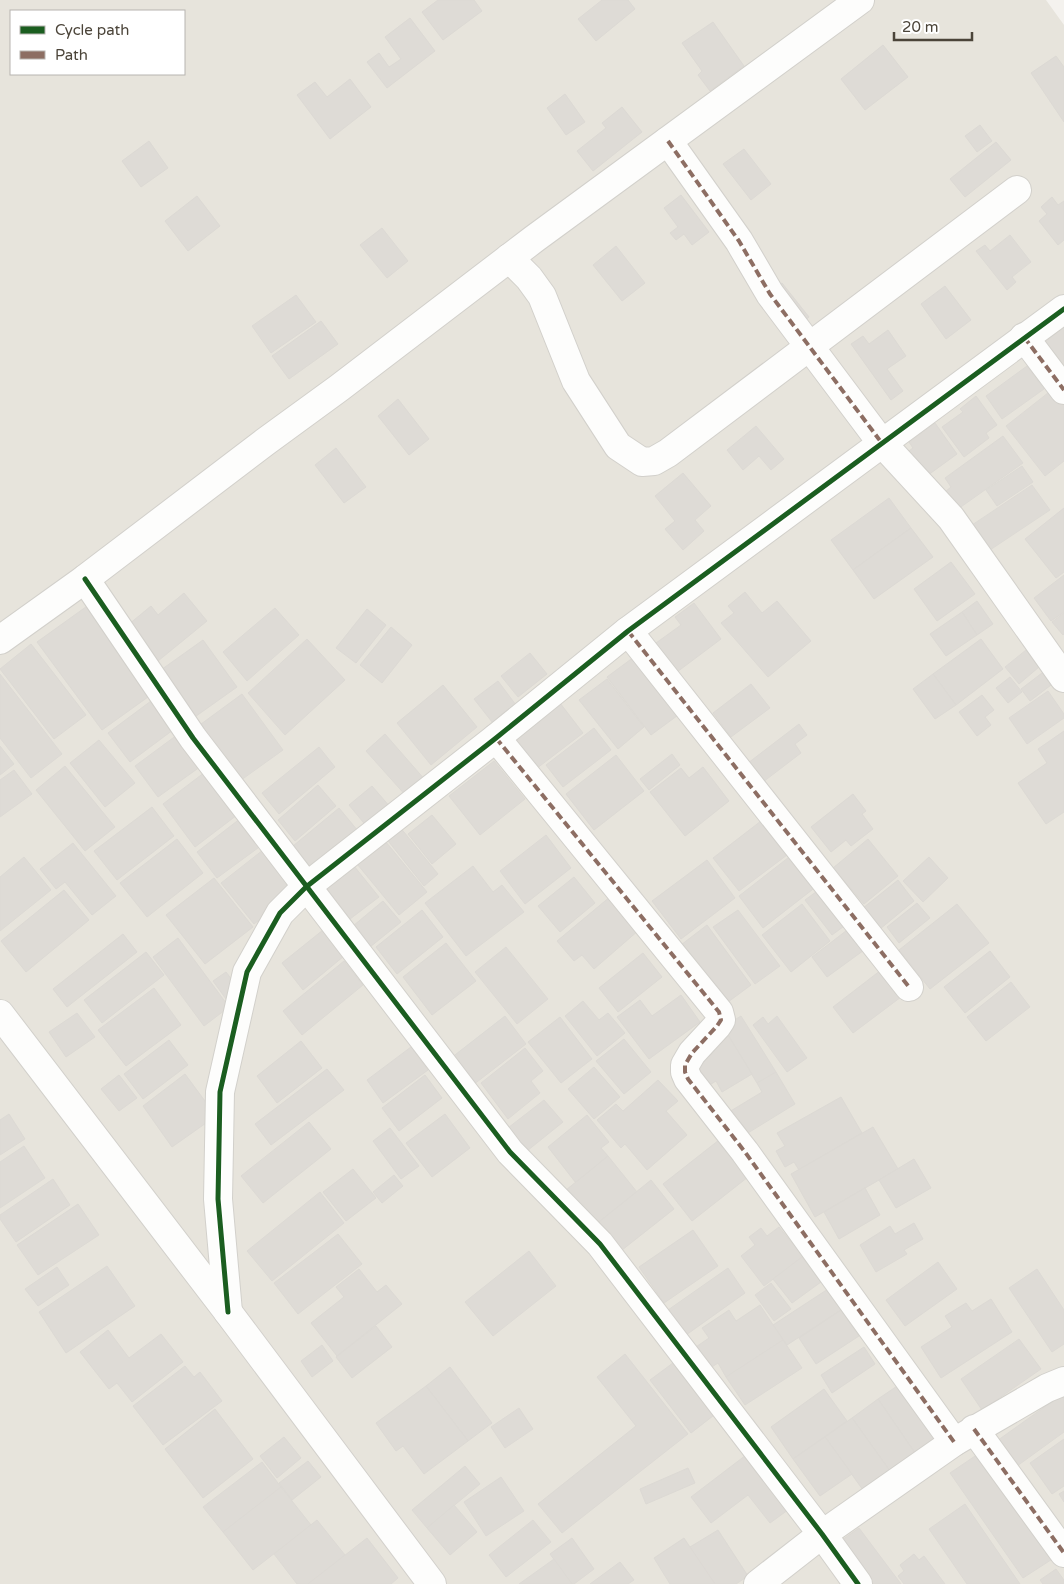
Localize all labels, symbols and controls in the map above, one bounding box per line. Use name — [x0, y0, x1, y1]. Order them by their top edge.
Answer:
legend — [10, 10, 185, 75]
scale bar — [894, 10, 972, 42]
text: 20 m — [902, 18, 939, 36]
text: Cycle path — [55, 21, 129, 39]
text: Path — [55, 46, 88, 64]

